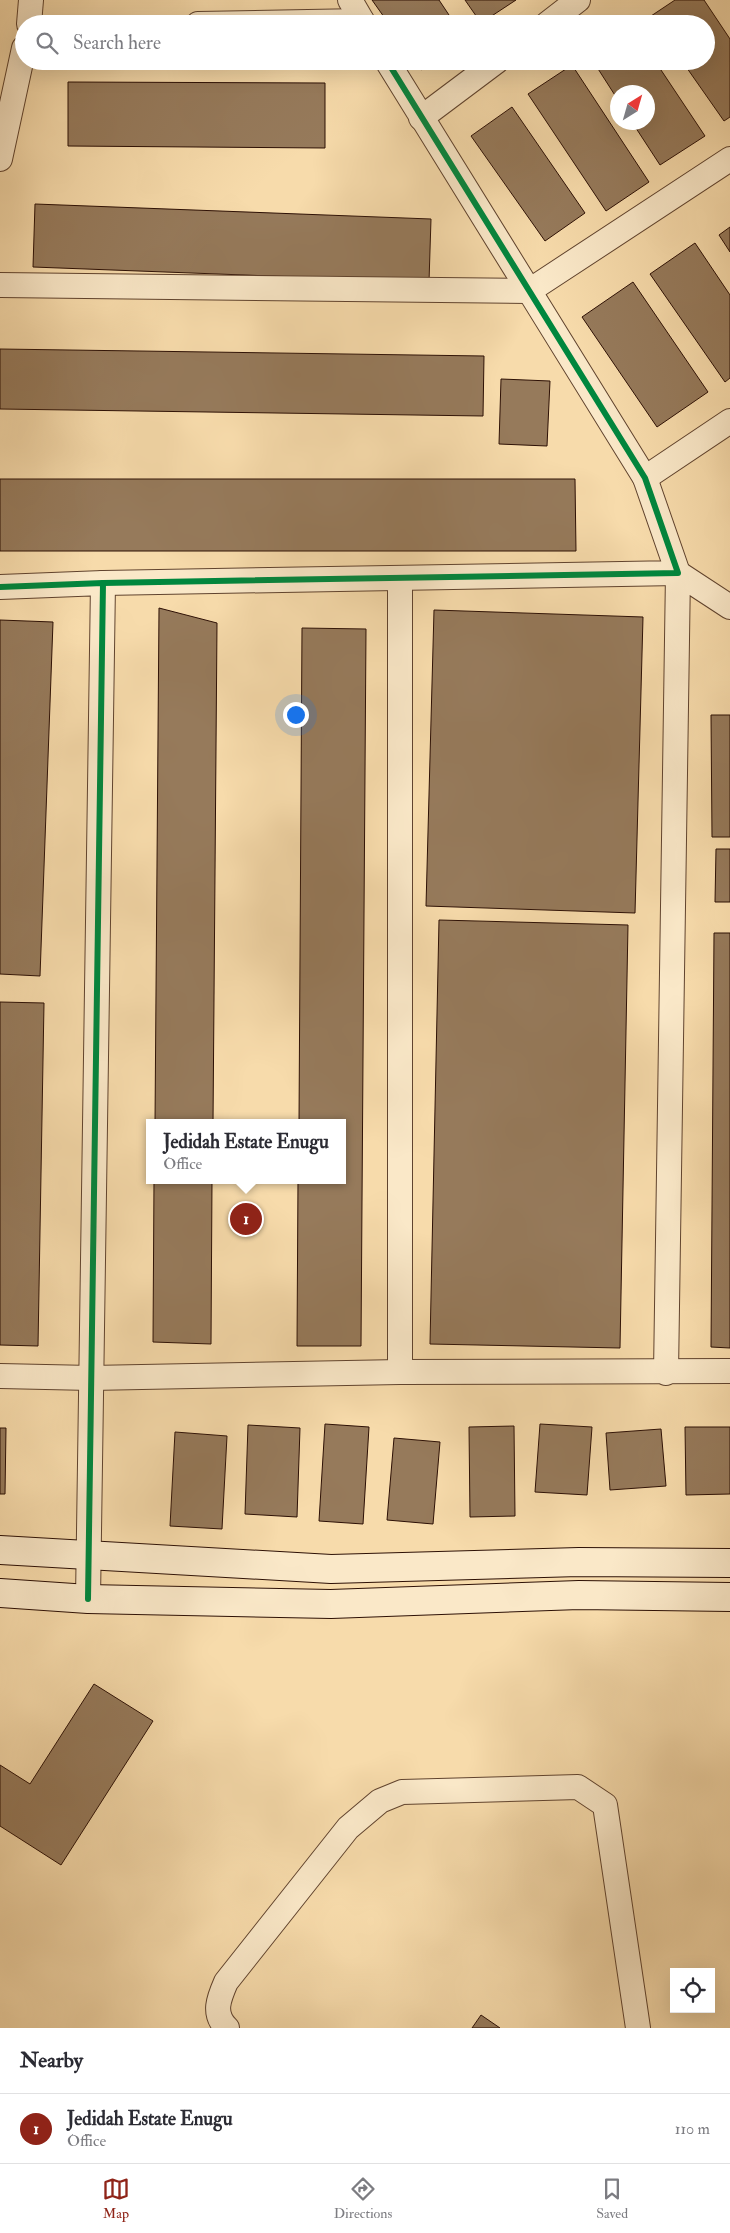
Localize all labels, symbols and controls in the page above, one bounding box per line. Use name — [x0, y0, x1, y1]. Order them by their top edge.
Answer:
search box — [15, 15, 715, 70]
icon: search — [33, 29, 61, 57]
text: Search here — [73, 31, 161, 55]
north arrow — [610, 85, 655, 130]
your location — [283, 702, 309, 728]
popup — [146, 1119, 346, 1184]
text: Jedidah Estate Enugu — [163, 1130, 329, 1154]
text: Office — [163, 1154, 202, 1174]
pin: 1 — [230, 1200, 262, 1238]
map controls — [670, 1968, 715, 2013]
button: locate — [670, 1968, 715, 2013]
text: Nearby — [20, 2047, 83, 2074]
text: Jedidah Estate Enugu — [67, 2107, 233, 2131]
text: 1 — [33, 2119, 39, 2139]
text: 110 m — [675, 2119, 710, 2139]
text: Office — [67, 2131, 106, 2151]
tab: Map — [102, 2175, 130, 2222]
tab: Directions — [334, 2175, 392, 2222]
tab: Saved — [596, 2175, 628, 2222]

